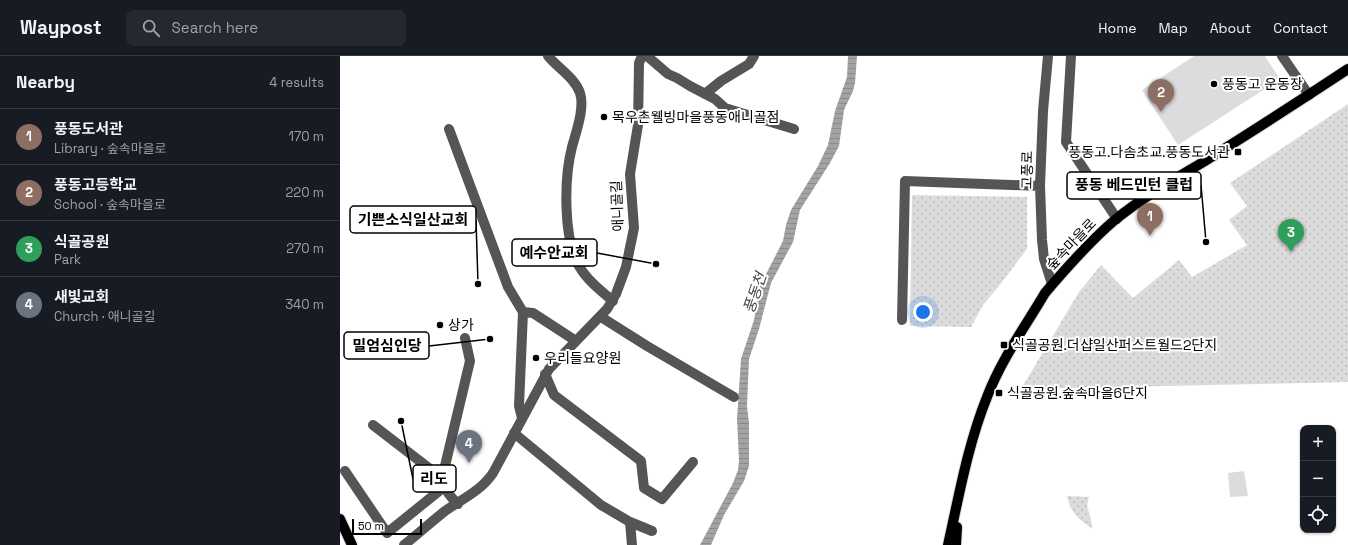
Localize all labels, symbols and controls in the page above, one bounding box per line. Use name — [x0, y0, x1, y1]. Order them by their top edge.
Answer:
search box — [126, 10, 406, 46]
text: Waypost — [20, 15, 102, 40]
icon: search — [140, 17, 162, 39]
text: Search here — [172, 18, 258, 37]
text: Home — [1098, 19, 1136, 37]
text: Map — [1158, 19, 1188, 37]
text: About — [1210, 19, 1251, 37]
text: Contact — [1273, 19, 1328, 37]
text: Nearby — [16, 71, 75, 93]
text: 4 results — [269, 74, 324, 91]
place label: 풍동고 운동장 — [1222, 75, 1303, 93]
pin: 2 — [1148, 79, 1174, 112]
marker: 풍동고 운동장 — [1209, 79, 1219, 89]
place label: 목우촌웰빙마을풍동애니골점 — [612, 108, 779, 126]
marker: 목우촌웰빙마을풍동애니골점 — [599, 112, 609, 122]
text: 풍동도서관 — [54, 119, 123, 138]
text: 1 — [26, 128, 32, 145]
text: 170 m — [288, 128, 324, 145]
text: Library · 숲속마을로 — [54, 140, 167, 157]
place label: 풍동고.다솜초교.풍동도서관 — [1068, 143, 1230, 161]
marker: 풍동고.다솜초교.풍동도서관 — [1233, 147, 1243, 157]
street label: 고풍로 — [1018, 150, 1036, 189]
callout: 풍동 베드민턴 클럽 — [1067, 172, 1201, 199]
text: 풍동고등학교 — [54, 175, 137, 194]
text: 풍동 베드민턴 클럽 — [1075, 175, 1193, 194]
street label: 애니골길 — [607, 180, 627, 232]
text: 2 — [25, 184, 33, 201]
text: 220 m — [285, 184, 324, 201]
text: School · 숲속마을로 — [54, 196, 166, 213]
pin: 1 — [1137, 203, 1163, 236]
callout: 기쁜소식일산교회 — [350, 206, 476, 233]
text: 기쁜소식일산교회 — [358, 210, 468, 229]
street label: 숲속마을로 — [1042, 215, 1100, 273]
pin: 3 — [1278, 219, 1304, 252]
text: 식골공원 — [54, 232, 109, 251]
callout: 예수안교회 — [512, 239, 597, 266]
text: 3 — [25, 240, 33, 257]
text: 270 m — [286, 240, 324, 257]
text: 예수안교회 — [519, 243, 589, 262]
text: Park — [54, 251, 81, 268]
water label: 풍동천 — [739, 268, 771, 316]
text: 새빛교회 — [54, 287, 109, 306]
text: 4 — [25, 296, 33, 313]
text: 340 m — [285, 296, 324, 313]
your location — [913, 302, 933, 322]
text: Church · 애니골길 — [54, 308, 156, 325]
place label: 상가 — [448, 316, 474, 334]
marker: 상가 — [435, 320, 445, 330]
callout: 밀엄심인당 — [344, 332, 429, 359]
text: 밀엄심인당 — [352, 336, 422, 355]
place label: 식골공원.더샵일산퍼스트월드2단지 — [1012, 336, 1217, 354]
marker: 식골공원.더샵일산퍼스트월드2단지 — [999, 340, 1009, 350]
place label: 우리들요양원 — [544, 349, 621, 367]
marker: 우리들요양원 — [531, 353, 541, 363]
place label: 식골공원.숲속마을6단지 — [1007, 384, 1148, 402]
marker: 식골공원.숲속마을6단지 — [994, 388, 1004, 398]
map controls — [1300, 425, 1336, 533]
button: + — [1300, 425, 1336, 461]
pin: 4 — [456, 430, 482, 463]
button: − — [1300, 461, 1336, 497]
callout: 리도 — [413, 465, 456, 492]
text: 리도 — [420, 469, 448, 488]
button: locate — [1300, 497, 1336, 533]
scale bar — [352, 517, 422, 536]
text: 50 m — [358, 519, 384, 533]

